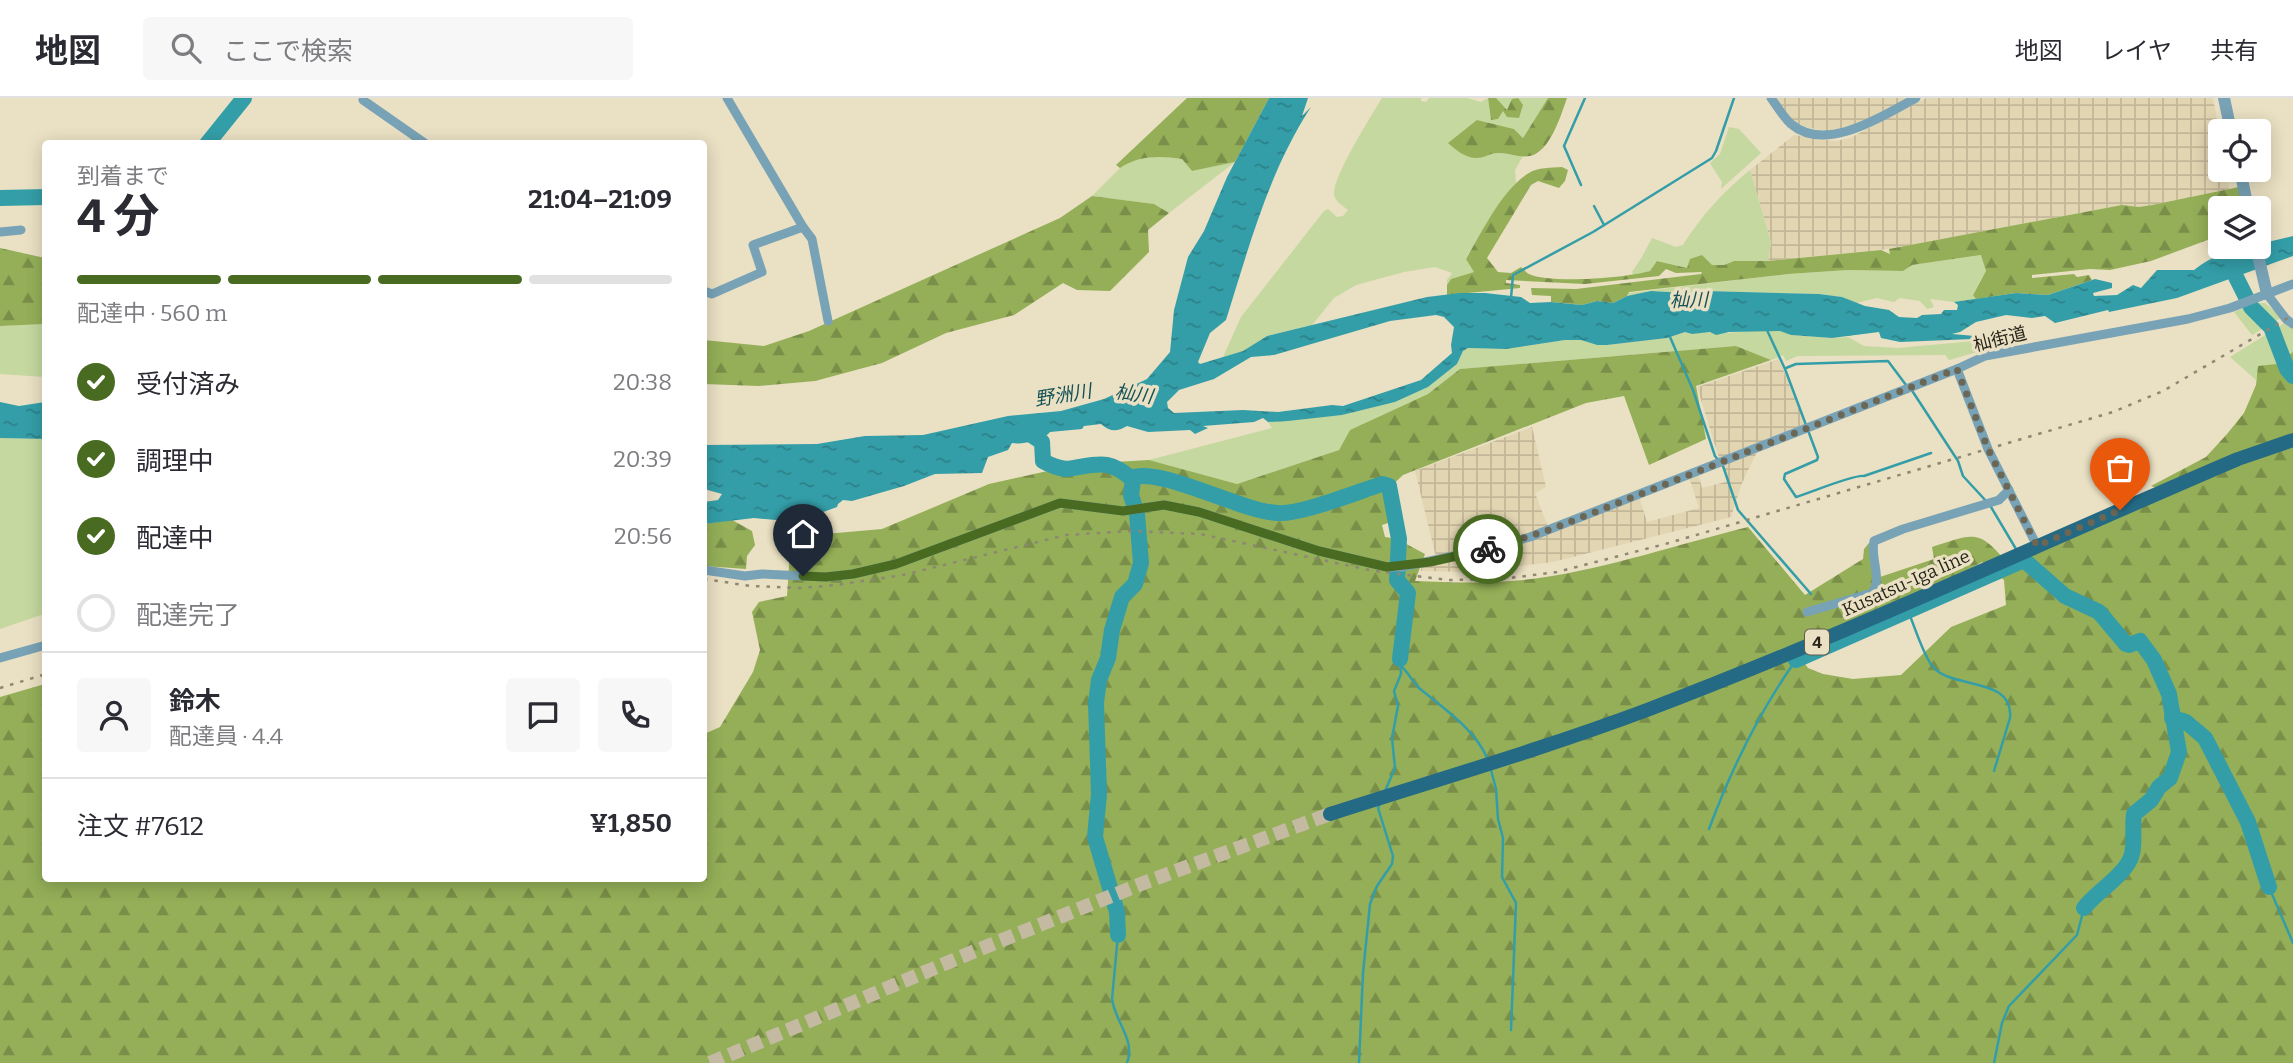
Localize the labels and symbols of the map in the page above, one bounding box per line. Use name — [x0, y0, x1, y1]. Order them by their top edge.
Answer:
water label: 杣川 — [1670, 288, 1710, 312]
street label: 杣街道 — [1971, 322, 2029, 356]
water label: 野洲川 — [1033, 379, 1095, 411]
water label: 杣川 — [1114, 380, 1156, 408]
pin — [2090, 438, 2150, 510]
pin — [773, 504, 833, 576]
courier — [1453, 514, 1523, 584]
street label: Kusatsu-Iga line — [1839, 545, 1973, 621]
road number: 4 — [1805, 629, 1829, 654]

